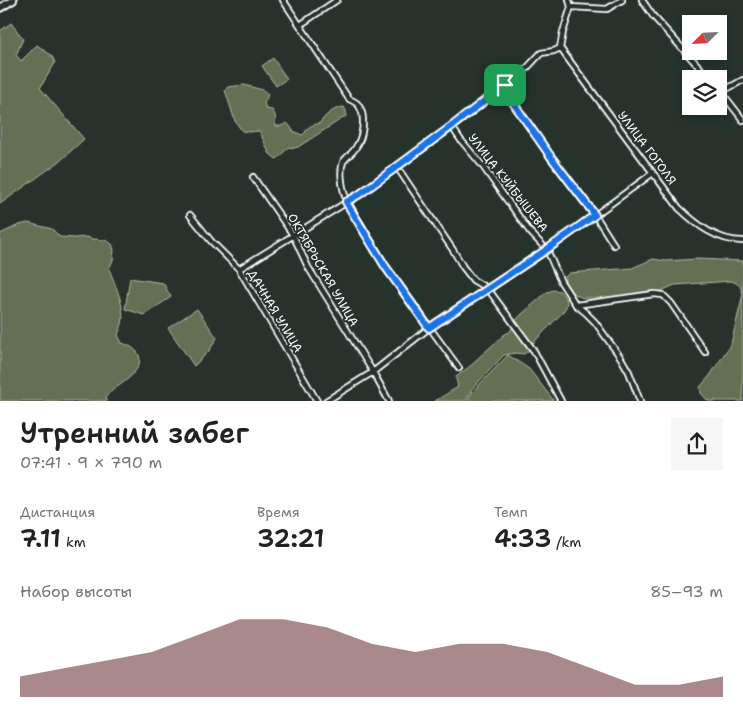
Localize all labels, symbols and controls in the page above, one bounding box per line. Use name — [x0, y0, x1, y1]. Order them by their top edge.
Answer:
north arrow — [682, 15, 728, 60]
map controls — [682, 15, 727, 115]
pin — [484, 64, 526, 106]
button: layers — [682, 70, 727, 115]
icon: arrive — [491, 71, 519, 99]
street label: УЛИЦА ГОГОЛЯ — [614, 108, 680, 188]
street label: УЛИЦА КУЙБЫШЕВА — [464, 130, 552, 236]
street label: ОКТЯБРЬСКАЯ УЛИЦА — [284, 211, 362, 330]
street label: ДАЧНАЯ УЛИЦА — [244, 266, 306, 356]
text: Утренний забег — [20, 414, 249, 452]
button: share — [671, 418, 723, 470]
text: 07:41 · 9 × 790 m — [20, 452, 162, 473]
text: Дистанция — [20, 503, 95, 521]
text: Время — [257, 503, 300, 521]
text: Темп — [494, 503, 528, 521]
text: 7.11 — [20, 521, 61, 555]
text: 32:21 — [257, 521, 325, 555]
text: 4:33 — [494, 521, 551, 555]
text: km — [61, 533, 86, 551]
text: /km — [551, 533, 581, 551]
text: Набор высоты — [20, 581, 132, 602]
text: 85–93 m — [650, 581, 723, 602]

